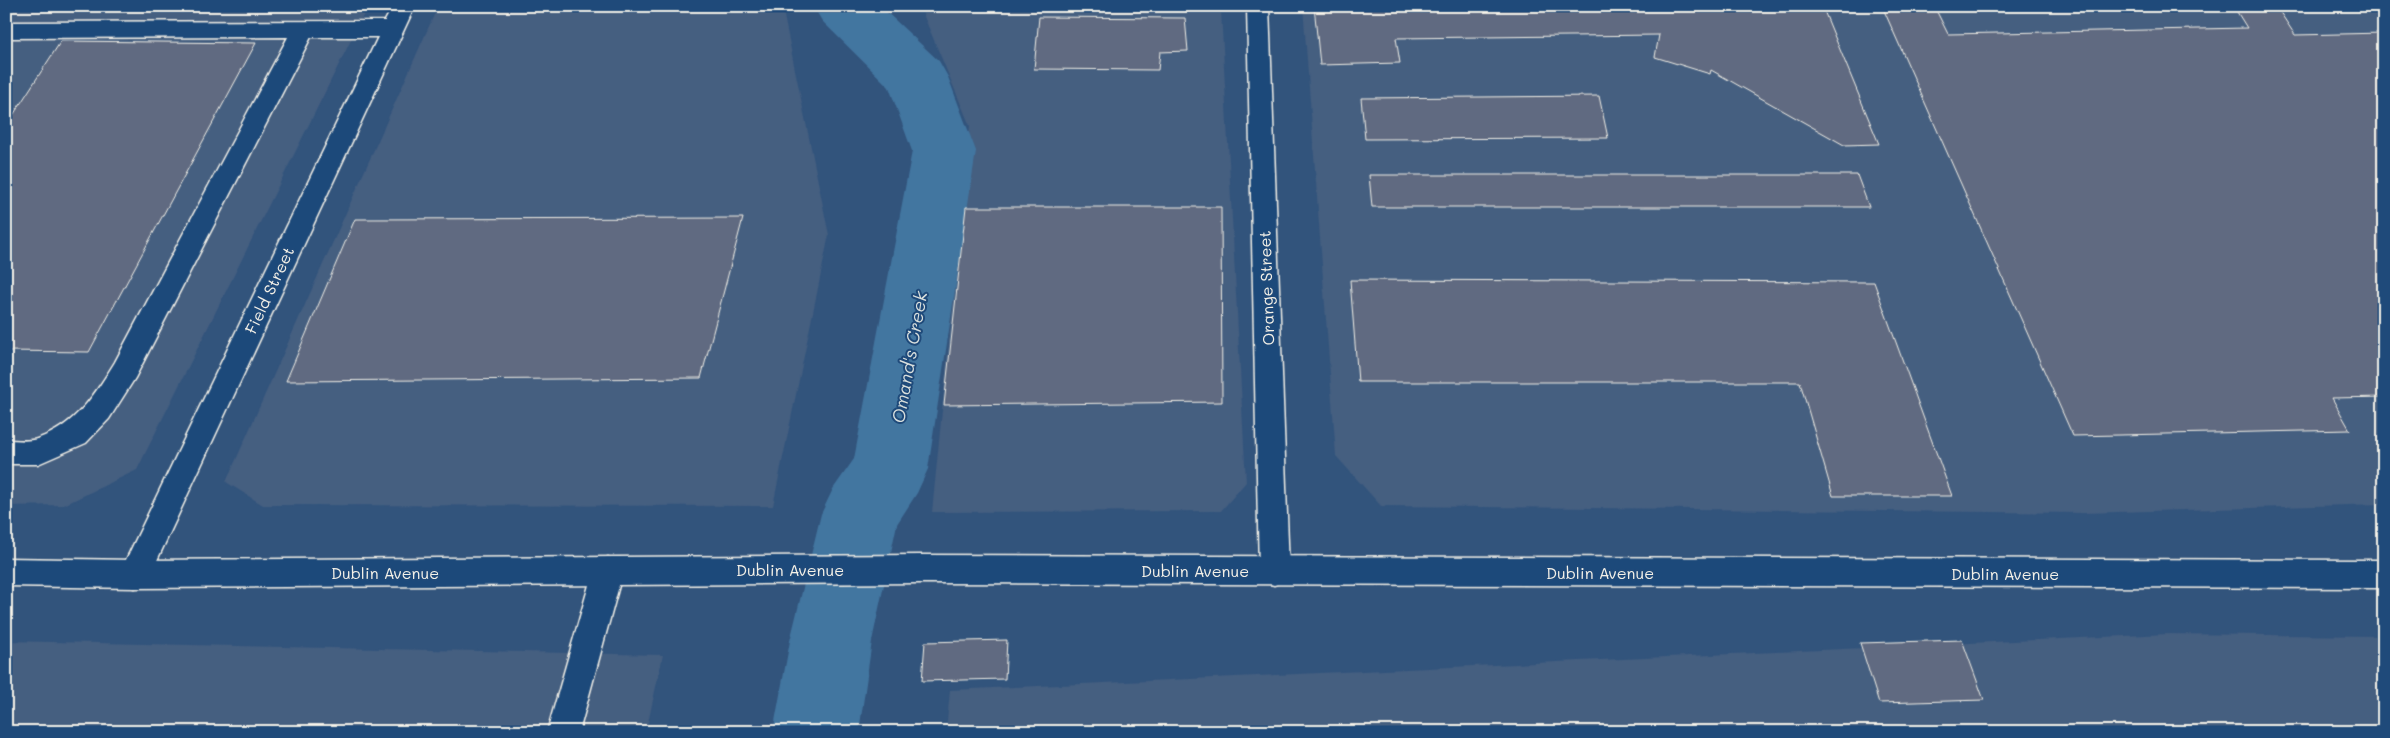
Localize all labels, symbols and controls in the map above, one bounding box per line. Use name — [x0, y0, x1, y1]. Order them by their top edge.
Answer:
street label: Orange Street — [1254, 230, 1278, 346]
street label: Field Street — [240, 243, 298, 337]
water label: Omand's Creek — [886, 289, 932, 425]
street label: Dublin Avenue — [736, 559, 844, 580]
street label: Dublin Avenue — [1141, 560, 1249, 581]
street label: Dublin Avenue — [331, 562, 439, 583]
street label: Dublin Avenue — [1546, 562, 1654, 583]
street label: Dublin Avenue — [1951, 563, 2059, 584]

